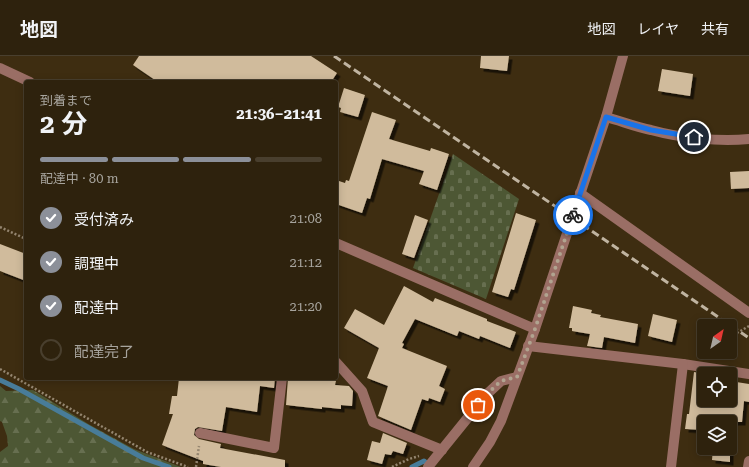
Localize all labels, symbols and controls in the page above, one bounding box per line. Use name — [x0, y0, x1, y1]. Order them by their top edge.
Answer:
text: 地図 — [20, 18, 58, 41]
text: 地図 — [587, 21, 615, 37]
text: レイヤ — [637, 21, 679, 37]
text: 共有 — [701, 21, 729, 37]
text: 到着まで — [40, 93, 92, 108]
text: 21:36–21:41 — [236, 105, 322, 123]
text: 2 分 — [40, 109, 87, 139]
pin — [677, 120, 711, 154]
icon: home — [683, 126, 705, 148]
text: 配達中 · 80 m — [40, 171, 119, 186]
courier — [553, 195, 593, 235]
icon: bike — [562, 204, 584, 226]
icon: check — [40, 207, 62, 229]
text: 受付済み — [74, 211, 134, 229]
text: 21:08 — [290, 211, 322, 226]
icon: check — [40, 251, 62, 273]
text: 調理中 — [74, 255, 119, 273]
text: 21:12 — [290, 255, 322, 270]
icon: check — [40, 295, 62, 317]
text: 配達中 — [74, 299, 119, 317]
text: 21:20 — [290, 299, 322, 314]
north arrow — [697, 319, 737, 359]
map controls — [697, 319, 737, 455]
text: 配達完了 — [74, 343, 134, 361]
button: locate — [697, 367, 737, 407]
pin — [461, 388, 495, 422]
icon: bag — [467, 394, 489, 416]
button: layers — [697, 415, 737, 455]

